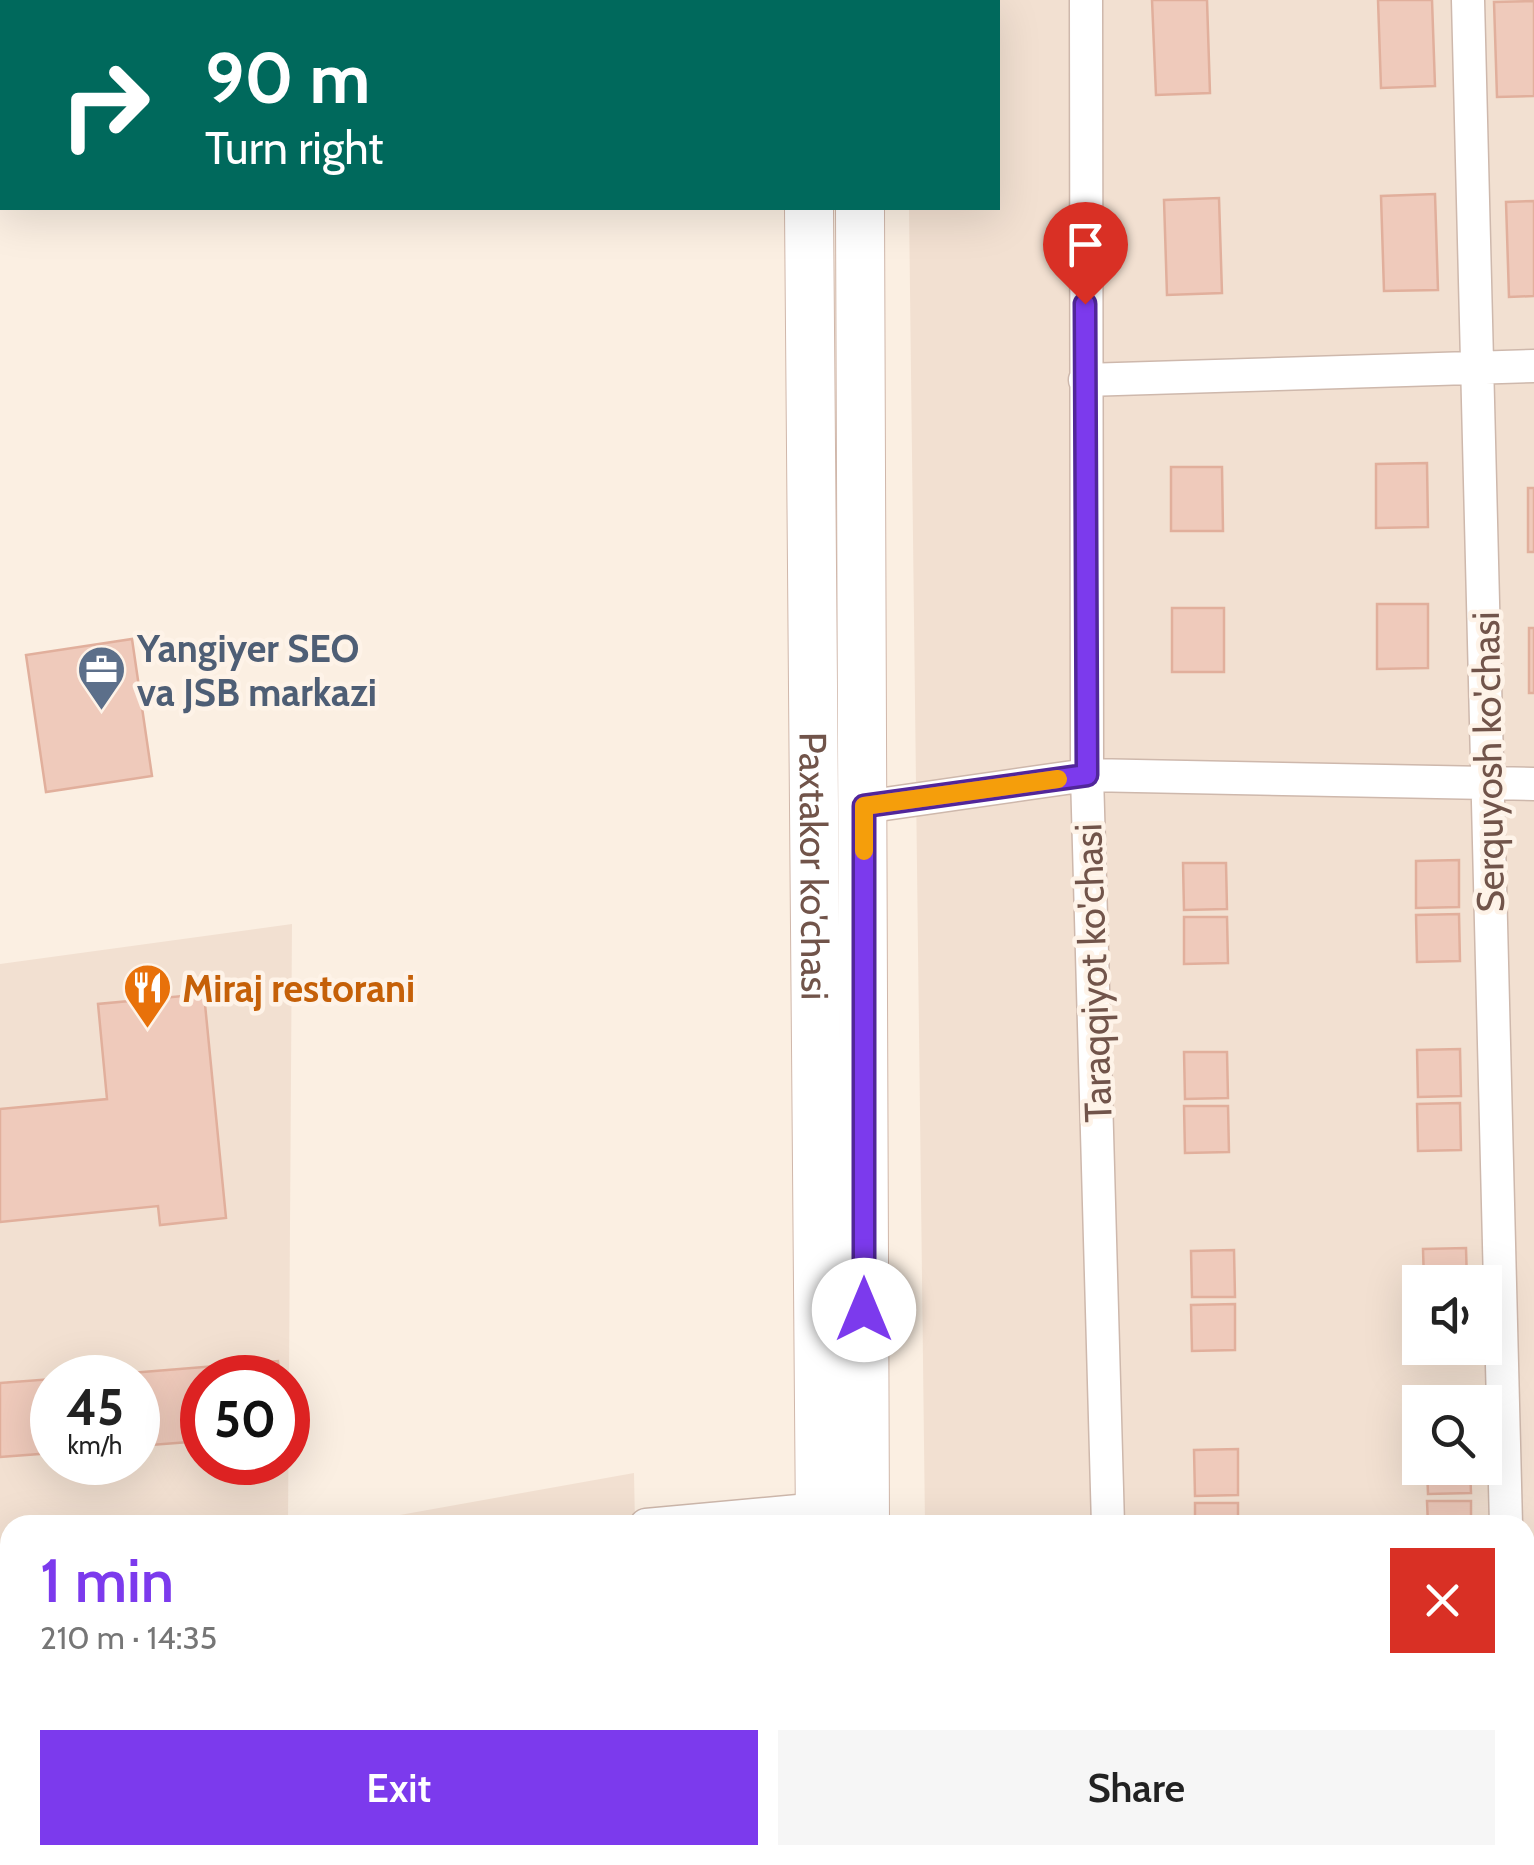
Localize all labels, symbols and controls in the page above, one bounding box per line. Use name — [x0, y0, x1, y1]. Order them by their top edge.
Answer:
text: 90 m — [205, 35, 370, 121]
icon: right — [40, 40, 170, 170]
text: Turn right — [205, 121, 384, 175]
pin — [1043, 202, 1128, 305]
icon: arrive — [1058, 217, 1113, 272]
street label: Serquyosh ko'chasi — [1462, 611, 1514, 913]
place label: Yangiyer SEO va JSB markazi — [136, 625, 377, 716]
office icon: Yangiyer SEO va JSB markazi — [76, 644, 128, 712]
street label: Paxtakor ko'chasi — [790, 732, 839, 1000]
street label: Taraqqiyot ko'chasi — [1064, 823, 1122, 1123]
restaurant icon: Miraj restorani — [121, 962, 173, 1030]
place label: Miraj restorani — [182, 965, 415, 1012]
position arrow — [812, 1258, 916, 1362]
map controls — [1402, 1265, 1502, 1485]
button: sound — [1402, 1265, 1502, 1365]
speed limit sign: 50 — [180, 1355, 310, 1485]
text: 45 — [66, 1377, 124, 1438]
button: search — [1402, 1385, 1502, 1485]
text: km/h — [68, 1430, 122, 1460]
text: 1 min — [40, 1544, 174, 1617]
button: close — [1390, 1548, 1495, 1653]
text: 210 m · 14:35 — [40, 1618, 217, 1657]
button: Exit — [40, 1730, 758, 1845]
button: Share — [778, 1730, 1495, 1845]

